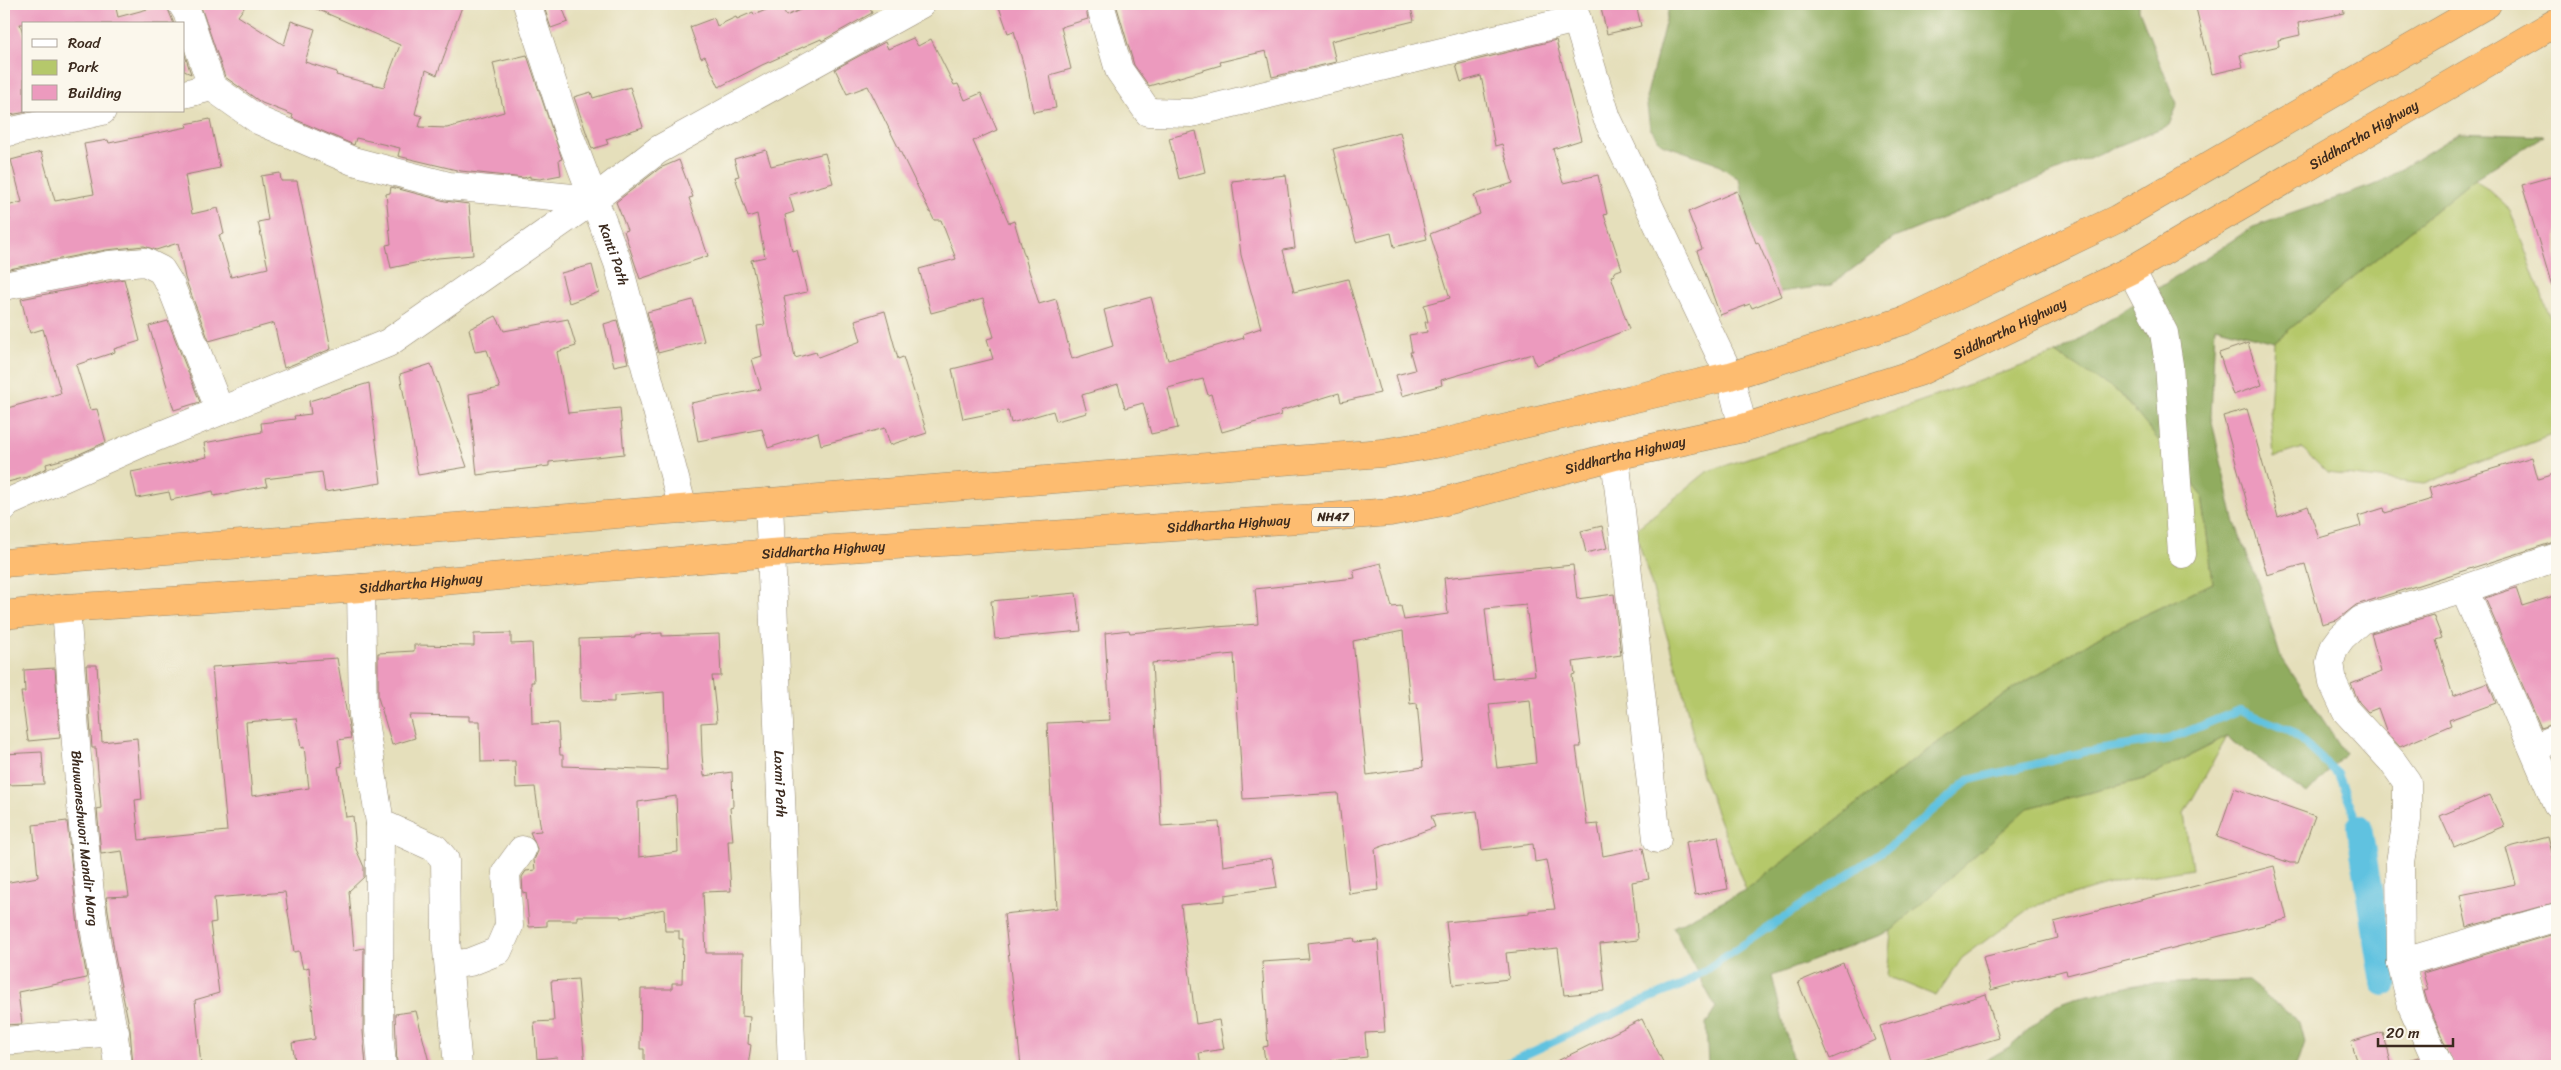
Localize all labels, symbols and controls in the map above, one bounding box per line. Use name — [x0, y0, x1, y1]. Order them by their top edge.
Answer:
legend — [22, 22, 185, 112]
text: Road — [68, 30, 101, 56]
text: Park — [68, 54, 99, 80]
text: Building — [68, 80, 122, 106]
street label: Siddhartha Highway — [2304, 93, 2424, 177]
street label: Kanti Path — [591, 219, 635, 288]
street label: Siddhartha Highway — [1948, 290, 2072, 367]
street label: Siddhartha Highway — [1562, 429, 1689, 482]
street label: Siddhartha Highway — [1166, 508, 1292, 541]
road number: NH47 — [1312, 508, 1354, 526]
street label: Siddhartha Highway — [760, 534, 887, 567]
street label: Siddhartha Highway — [358, 566, 484, 601]
street label: Bhuwaneshwori Mandir Marg — [63, 749, 106, 928]
street label: Laxmi Path — [766, 750, 794, 818]
scale bar — [2378, 1015, 2454, 1047]
text: 20 m — [2386, 1020, 2420, 1046]

